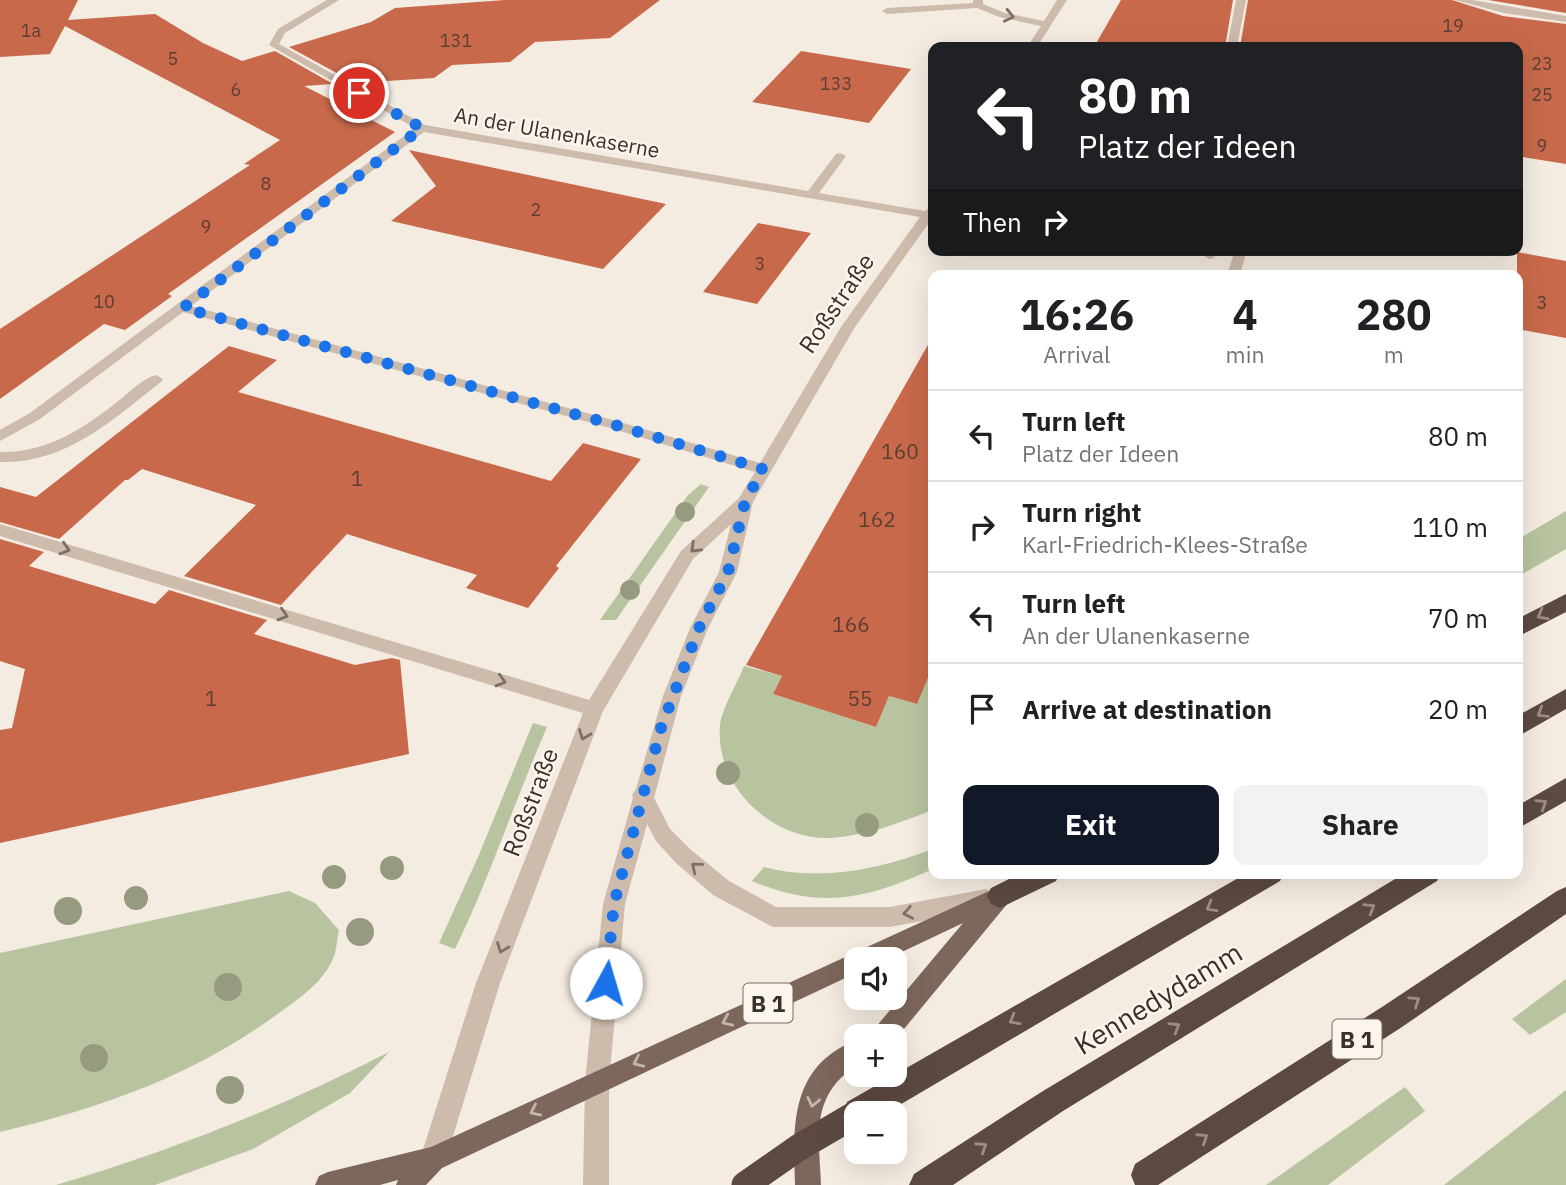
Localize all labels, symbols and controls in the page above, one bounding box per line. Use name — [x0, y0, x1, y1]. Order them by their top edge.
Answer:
one-way arrow — [1003, 8, 1015, 23]
house number: 19 — [1442, 14, 1464, 37]
house number: 1a — [21, 19, 42, 42]
house number: 131 — [440, 29, 472, 52]
house number: 5 — [168, 47, 178, 70]
house number: 23 — [1531, 52, 1553, 75]
pin — [329, 63, 389, 123]
text: 80 m — [1078, 63, 1192, 126]
icon: left — [963, 70, 1054, 161]
house number: 133 — [820, 72, 852, 95]
icon: arrive — [340, 74, 378, 112]
house number: 6 — [231, 78, 241, 101]
house number: 25 — [1531, 83, 1553, 106]
street label: An der Ulanenkaserne — [452, 100, 662, 164]
text: Platz der Ideen — [1078, 125, 1297, 167]
house number: 9 — [1537, 134, 1547, 157]
house number: 8 — [261, 172, 271, 195]
house number: 2 — [531, 198, 541, 221]
icon: right — [1036, 203, 1074, 241]
text: Then — [963, 205, 1022, 239]
house number: 9 — [201, 215, 211, 238]
street label: Roßstraße — [791, 247, 881, 359]
house number: 3 — [755, 252, 765, 275]
text: 16:26 — [1019, 287, 1134, 342]
text: 4 — [1232, 287, 1258, 342]
text: 280 — [1356, 287, 1432, 342]
house number: 10 — [93, 290, 115, 313]
house number: 3 — [1537, 291, 1547, 314]
text: Arrival — [1043, 339, 1110, 369]
text: min — [1226, 339, 1264, 369]
text: m — [1384, 339, 1404, 369]
text: Turn left — [1022, 404, 1125, 438]
icon: left — [963, 417, 1001, 455]
text: 80 m — [1428, 419, 1488, 453]
house number: 160 — [881, 437, 919, 465]
text: Platz der Ideen — [1022, 438, 1179, 468]
house number: 1 — [351, 464, 363, 492]
text: Turn right — [1022, 495, 1141, 529]
house number: 162 — [858, 505, 896, 533]
icon: right — [963, 508, 1001, 546]
text: 110 m — [1412, 510, 1488, 544]
text: Karl-Friedrich-Klees-Straße — [1022, 529, 1308, 559]
one-way arrow — [690, 540, 703, 553]
one-way arrow — [59, 541, 71, 556]
text: Turn left — [1022, 586, 1125, 620]
icon: left — [963, 599, 1001, 637]
text: 70 m — [1428, 601, 1488, 635]
one-way arrow — [277, 607, 289, 622]
one-way arrow — [1536, 607, 1549, 620]
house number: 166 — [832, 610, 870, 638]
text: An der Ulanenkaserne — [1022, 620, 1250, 650]
one-way arrow — [494, 673, 506, 688]
house number: 1 — [205, 684, 217, 712]
house number: 55 — [847, 684, 873, 712]
icon: arrive — [963, 690, 1001, 728]
text: Arrive at destination — [1022, 692, 1272, 726]
text: 20 m — [1428, 692, 1488, 726]
one-way arrow — [1536, 705, 1549, 718]
one-way arrow — [578, 729, 592, 741]
street label: Roßstraße — [495, 743, 565, 861]
button: Exit — [963, 785, 1219, 865]
button: Share — [1233, 785, 1488, 865]
one-way arrow — [1534, 799, 1547, 812]
one-way arrow — [692, 863, 705, 875]
one-way arrow — [1206, 899, 1219, 912]
one-way arrow — [1362, 904, 1375, 917]
one-way arrow — [902, 905, 914, 920]
street label: Kennedydamm — [1067, 933, 1249, 1063]
one-way arrow — [496, 941, 510, 953]
position arrow — [569, 946, 643, 1020]
map controls — [844, 947, 907, 1164]
button: sound — [844, 947, 907, 1010]
road number: B 1 — [744, 984, 792, 1022]
one-way arrow — [1407, 997, 1420, 1010]
one-way arrow — [1009, 1012, 1022, 1025]
one-way arrow — [722, 1013, 734, 1027]
road number: B 1 — [1332, 1020, 1382, 1058]
one-way arrow — [1168, 1022, 1181, 1035]
button: + — [844, 1024, 907, 1087]
one-way arrow — [633, 1054, 645, 1068]
one-way arrow — [807, 1096, 822, 1108]
button: − — [844, 1101, 907, 1164]
one-way arrow — [530, 1103, 542, 1117]
one-way arrow — [1196, 1134, 1209, 1147]
one-way arrow — [975, 1143, 988, 1156]

